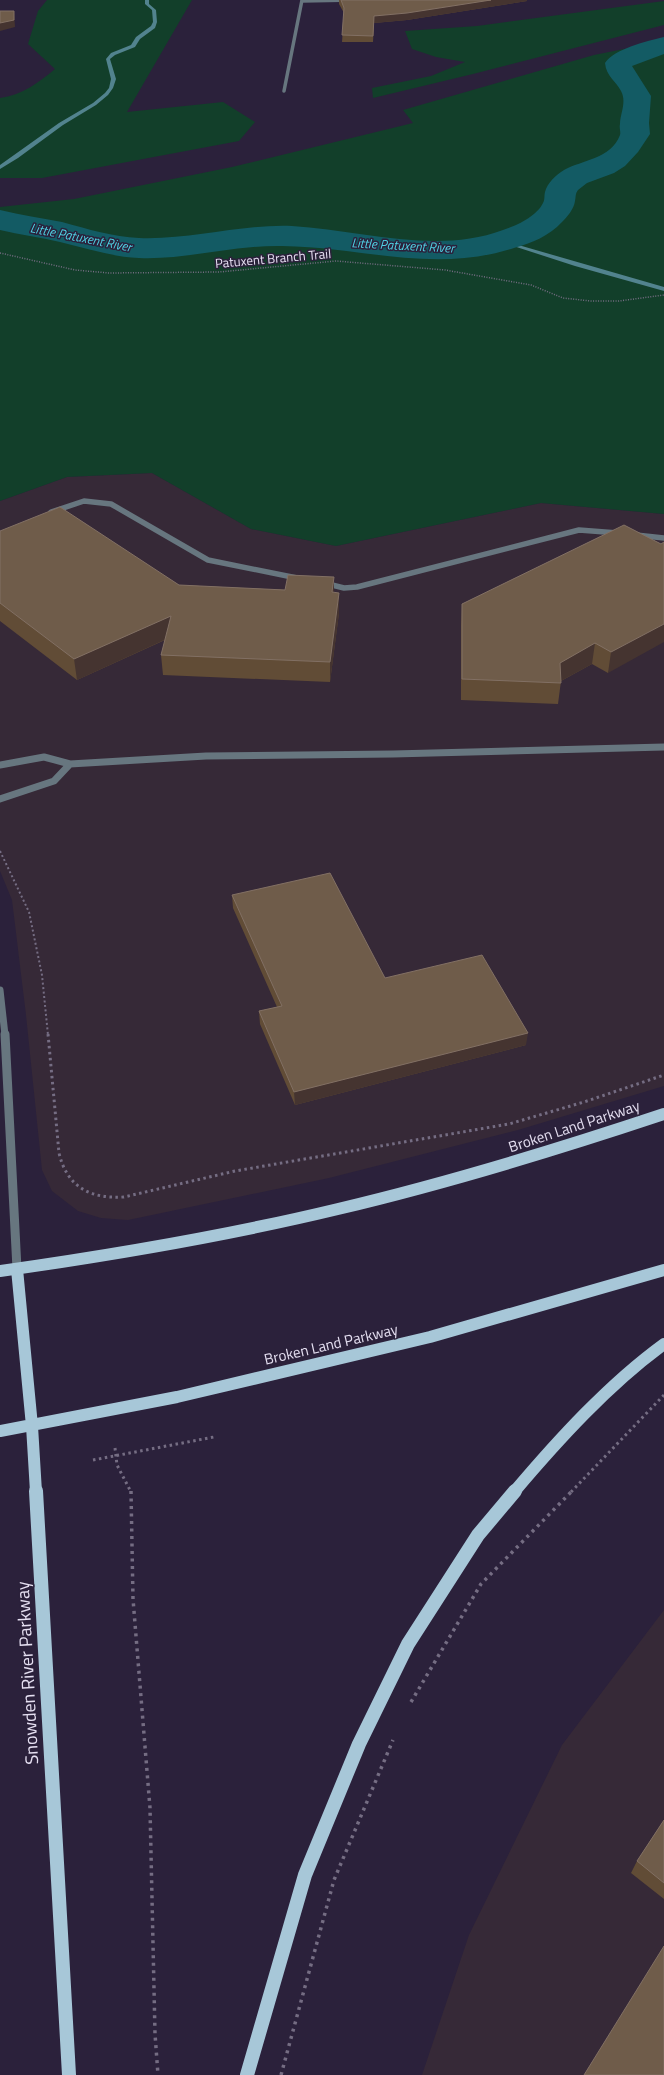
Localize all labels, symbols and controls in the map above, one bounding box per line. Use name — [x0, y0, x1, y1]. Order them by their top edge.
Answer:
water label: Little Patuxent River — [29, 217, 135, 257]
water label: Little Patuxent River — [351, 232, 457, 258]
street label: Patuxent Branch Trail — [214, 243, 332, 273]
street label: Broken Land Parkway — [505, 1094, 643, 1158]
street label: Broken Land Parkway — [262, 1317, 400, 1371]
street label: Snowden River Parkway — [9, 1581, 45, 1765]

